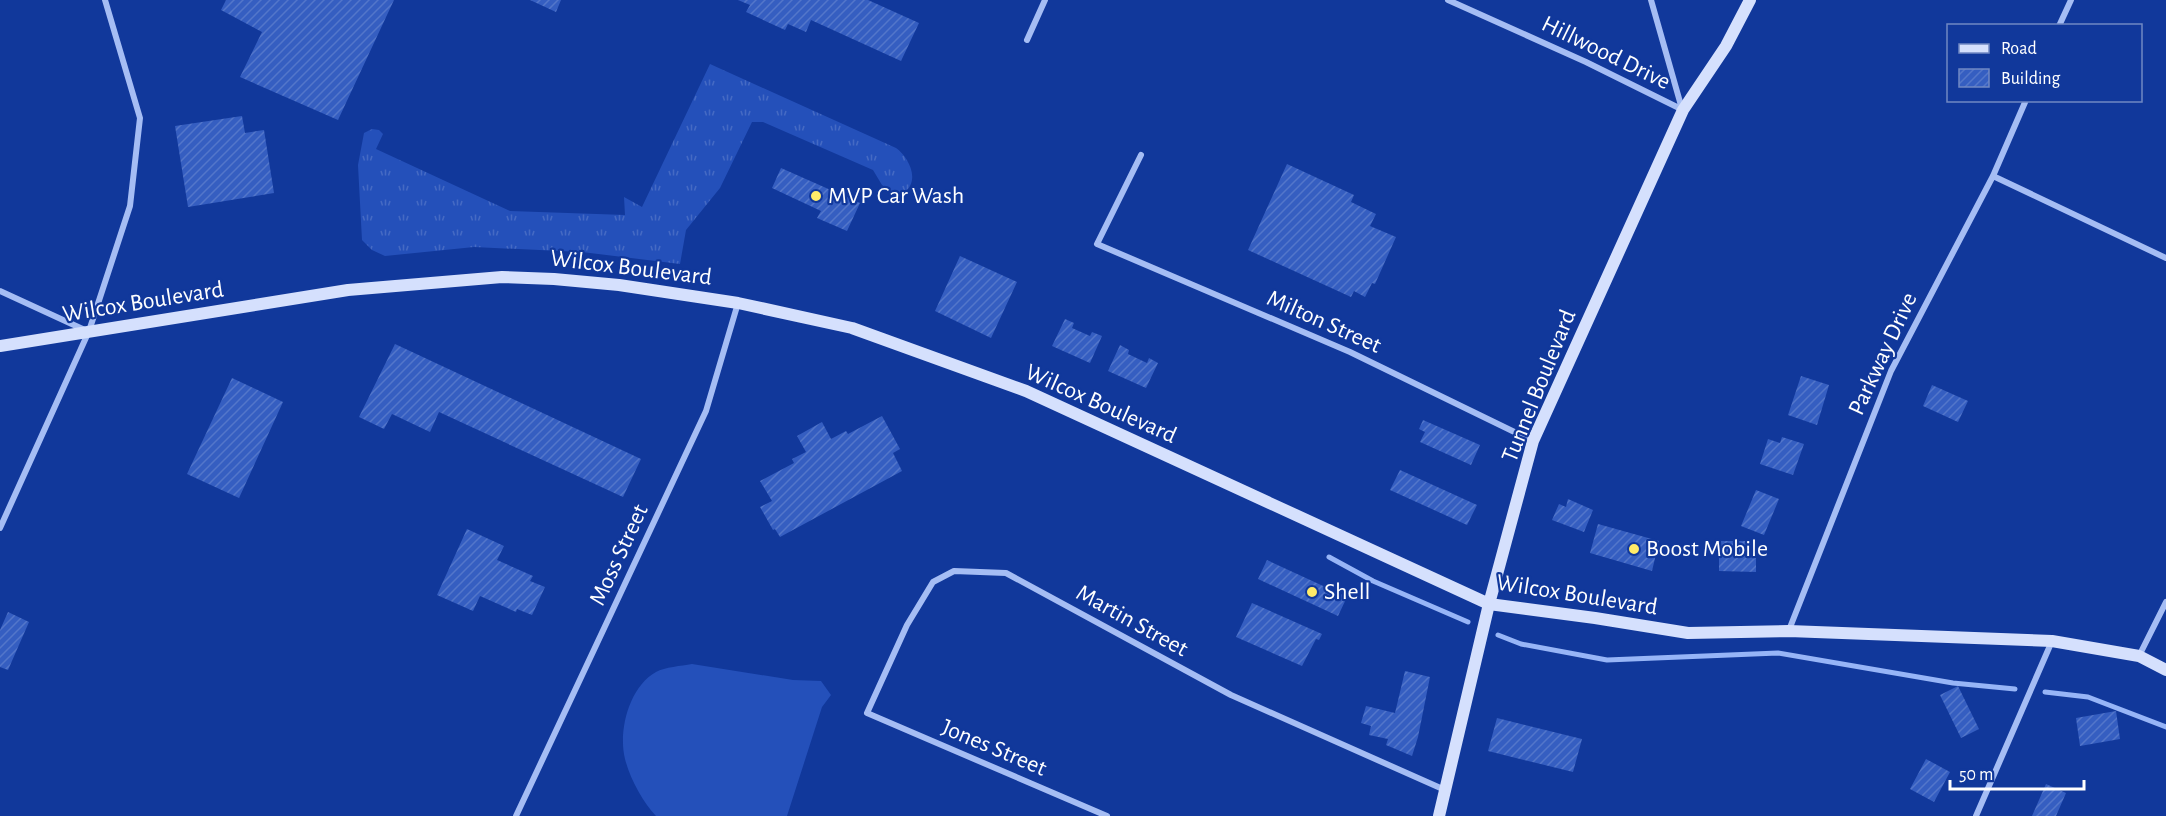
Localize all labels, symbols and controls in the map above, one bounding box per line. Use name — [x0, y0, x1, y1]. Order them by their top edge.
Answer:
street label: Hillwood Drive — [1538, 12, 1674, 94]
legend — [1947, 24, 2142, 102]
text: Road — [2001, 40, 2037, 58]
text: Building — [2001, 70, 2061, 88]
place label: MVP Car Wash — [828, 184, 964, 208]
marker: MVP Car Wash — [809, 189, 823, 203]
street label: Wilcox Boulevard — [549, 246, 713, 290]
street label: Wilcox Boulevard — [61, 277, 225, 327]
street label: Milton Street — [1263, 286, 1385, 358]
street label: Parkway Drive — [1844, 289, 1922, 419]
street label: Tunnel Boulevard — [1498, 306, 1580, 466]
street label: Wilcox Boulevard — [1022, 360, 1180, 448]
street label: Moss Street — [585, 500, 653, 609]
place label: Boost Mobile — [1646, 537, 1768, 561]
marker: Boost Mobile — [1627, 542, 1641, 556]
street label: Wilcox Boulevard — [1495, 570, 1659, 620]
place label: Shell — [1324, 580, 1371, 604]
street label: Martin Street — [1072, 581, 1192, 662]
marker: Shell — [1305, 585, 1319, 599]
street label: Jones Street — [938, 715, 1050, 781]
scale bar — [1950, 753, 2084, 791]
text: 50 m — [1959, 766, 1993, 784]

